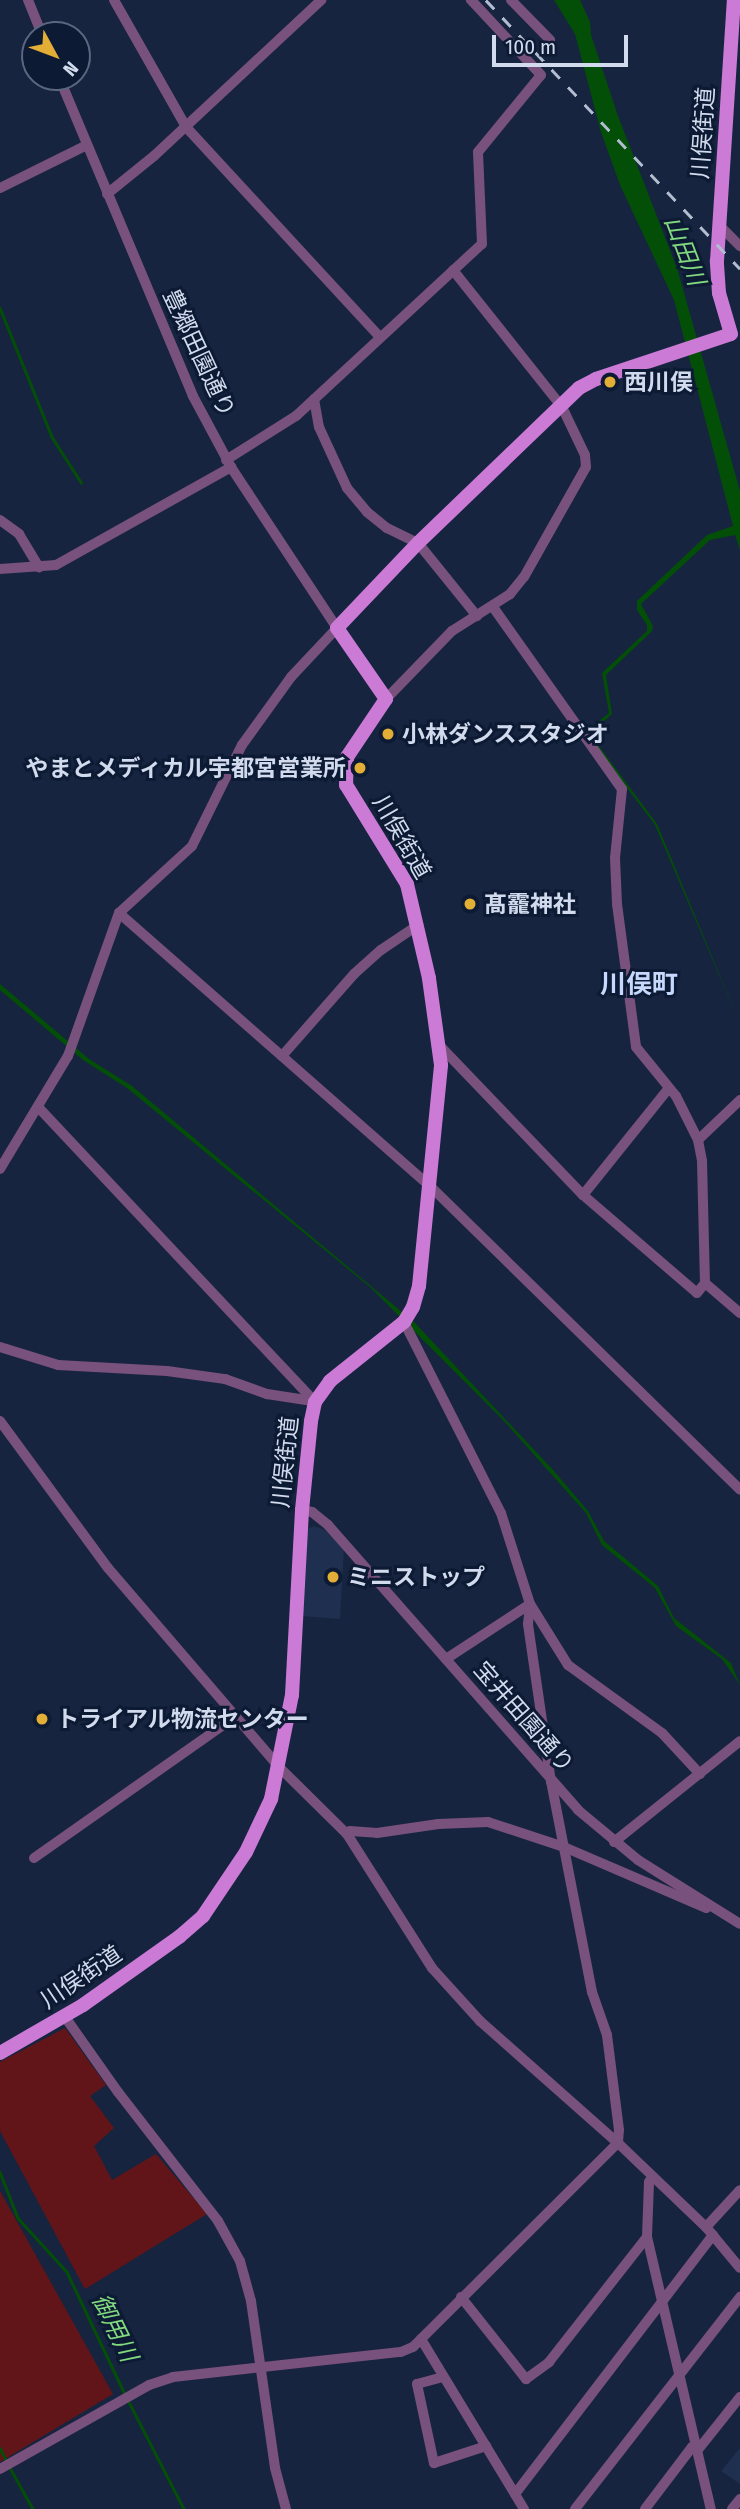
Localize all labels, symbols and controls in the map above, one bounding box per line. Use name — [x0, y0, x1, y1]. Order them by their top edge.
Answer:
north arrow — [21, 21, 91, 91]
scale bar — [495, 21, 632, 65]
text: 100 m — [505, 34, 556, 60]
text: N — [58, 57, 83, 81]
street label: 川俣街道 — [686, 86, 720, 180]
water label: 山田川 — [658, 212, 710, 290]
street label: 豊郷田園通り — [157, 285, 241, 421]
place label: 西川俣 — [624, 368, 693, 396]
marker: 西川俣 — [602, 374, 618, 390]
place label: 小林ダンススタジオ — [402, 720, 609, 748]
marker: 小林ダンススタジオ — [380, 726, 396, 742]
place label: やまとメディカル宇都宮営業所 — [24, 754, 346, 782]
marker: やまとメディカル宇都宮営業所 — [352, 760, 368, 776]
street label: 川俣街道 — [367, 790, 437, 884]
place label: 髙靇神社 — [484, 890, 576, 918]
marker: 髙靇神社 — [462, 896, 478, 912]
district label: 川俣町 — [600, 969, 678, 1001]
street label: 川俣街道 — [266, 1415, 304, 1509]
place label: ミニストップ — [347, 1563, 485, 1591]
marker: ミニストップ — [325, 1569, 341, 1585]
street label: 宝井田園通り — [468, 1656, 580, 1778]
place label: トライアル物流センター — [56, 1705, 309, 1733]
marker: トライアル物流センター — [34, 1711, 50, 1727]
street label: 川俣街道 — [35, 1940, 127, 2014]
water label: 御用川 — [85, 2289, 143, 2367]

